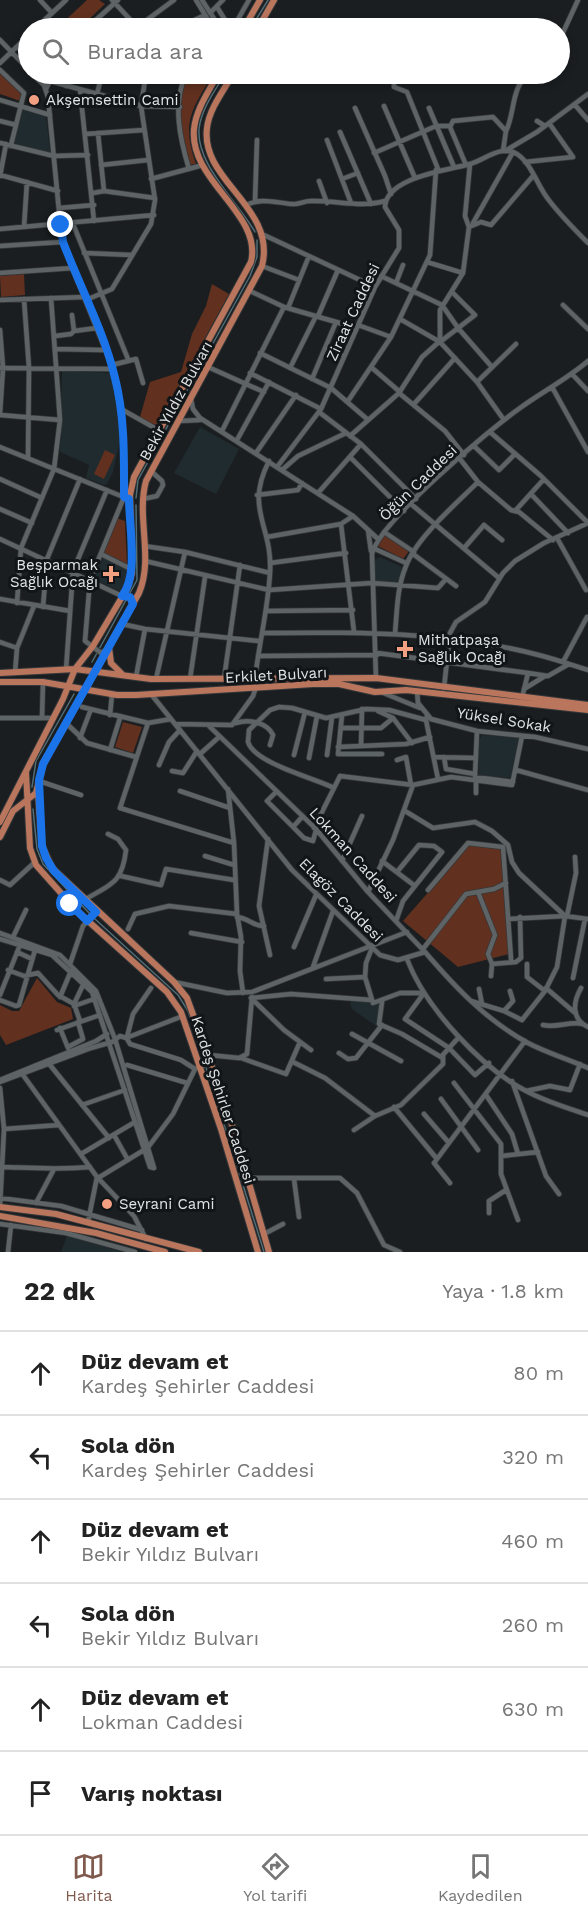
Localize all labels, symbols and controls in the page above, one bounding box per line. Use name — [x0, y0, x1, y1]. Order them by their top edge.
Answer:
search box — [18, 18, 570, 84]
icon: search — [39, 35, 72, 68]
text: Burada ara — [87, 39, 203, 64]
place label: Akşemsettin Cami — [46, 91, 179, 109]
marker: Akşemsettin Cami — [27, 93, 41, 107]
route end — [47, 211, 73, 237]
street label: Ziraat Caddesi — [323, 260, 383, 364]
street label: Bekir Yıldız Bulvarı — [136, 338, 216, 464]
street label: Öğün Caddesi — [375, 441, 461, 525]
place label: Beşparmak Sağlık Ocağı — [10, 556, 98, 591]
marker: Beşparmak Sağlık Ocağı — [102, 565, 120, 583]
place label: Mithatpaşa Sağlık Ocağı — [418, 631, 506, 666]
marker: Mithatpaşa Sağlık Ocağı — [396, 640, 414, 658]
street label: Erkilet Bulvarı — [225, 663, 327, 687]
street label: Yüksel Sokak — [456, 704, 553, 736]
street label: Lokman Caddesi — [306, 804, 400, 906]
street label: Elagöz Caddesi — [295, 854, 387, 946]
route start — [56, 890, 82, 916]
street label: Kardeş Şehirler Caddesi — [187, 1014, 259, 1186]
place label: Seyrani Cami — [119, 1195, 215, 1213]
marker: Seyrani Cami — [100, 1197, 114, 1211]
text: 22 dk — [24, 1276, 95, 1306]
text: Yaya · 1.8 km — [442, 1279, 564, 1303]
text: Düz devam et — [81, 1349, 228, 1374]
icon: ahead — [24, 1357, 57, 1390]
text: 80 m — [513, 1361, 564, 1385]
text: Kardeş Şehirler Caddesi — [81, 1374, 314, 1398]
text: Sola dön — [81, 1433, 175, 1458]
icon: left — [24, 1441, 57, 1474]
text: 320 m — [502, 1445, 564, 1469]
text: Kardeş Şehirler Caddesi — [81, 1458, 314, 1482]
text: Düz devam et — [81, 1517, 228, 1542]
icon: ahead — [24, 1525, 57, 1558]
text: 460 m — [501, 1529, 564, 1553]
text: Bekir Yıldız Bulvarı — [81, 1542, 259, 1566]
text: Sola dön — [81, 1601, 175, 1626]
icon: left — [24, 1609, 57, 1642]
text: 260 m — [502, 1613, 564, 1637]
text: Bekir Yıldız Bulvarı — [81, 1626, 259, 1650]
text: Düz devam et — [81, 1685, 228, 1710]
icon: ahead — [24, 1693, 57, 1726]
text: 630 m — [502, 1697, 564, 1721]
text: Lokman Caddesi — [81, 1710, 243, 1734]
icon: arrive — [24, 1777, 57, 1810]
text: Varış noktası — [81, 1781, 223, 1806]
tab: Harita — [65, 1850, 113, 1905]
tab: Yol tarifi — [243, 1850, 307, 1905]
tab: Kaydedilen — [438, 1850, 523, 1905]

